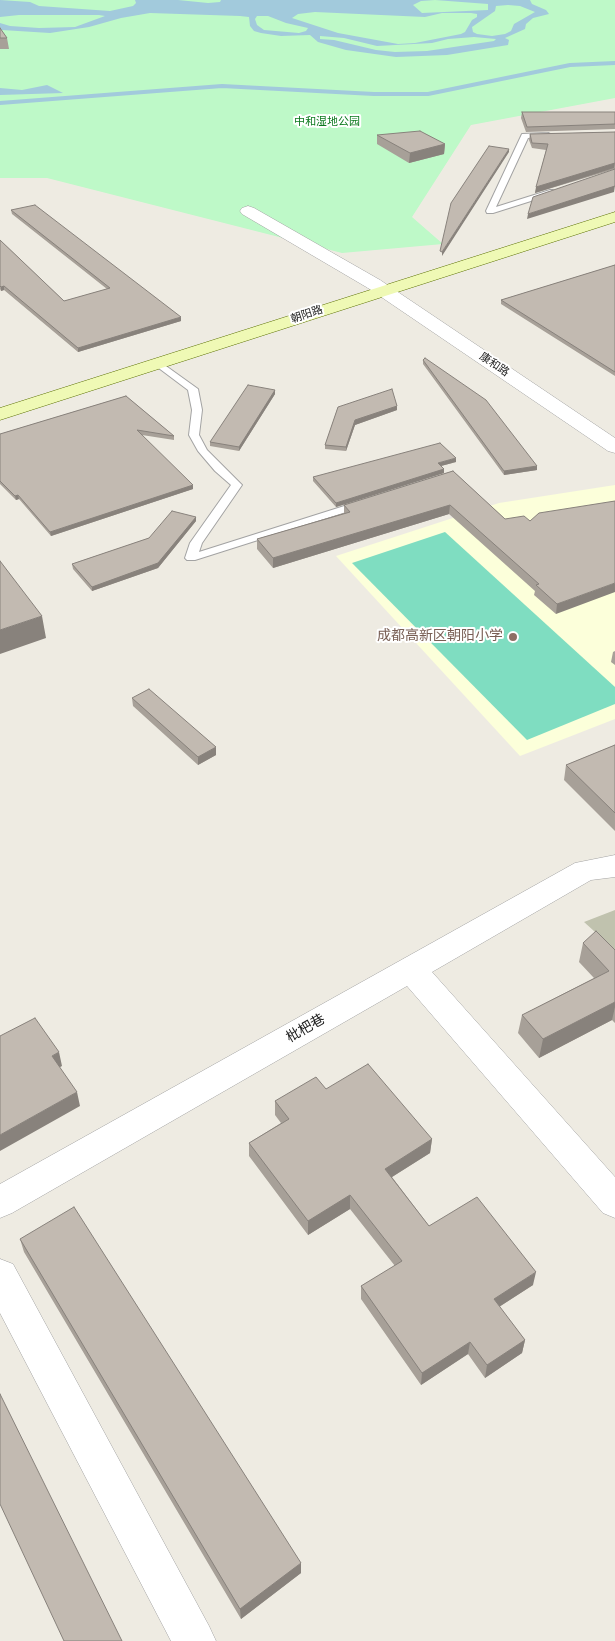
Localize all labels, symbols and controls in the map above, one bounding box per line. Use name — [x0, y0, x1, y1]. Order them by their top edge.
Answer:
park label: 中和湿地公园 — [294, 115, 360, 129]
street label: 朝阳路 — [289, 304, 325, 326]
street label: 康和路 — [477, 350, 511, 380]
place label: 成都高新区朝阳小学 — [377, 629, 503, 645]
marker: 成都高新区朝阳小学 — [507, 631, 519, 643]
street label: 枇杷巷 — [284, 1011, 328, 1047]

